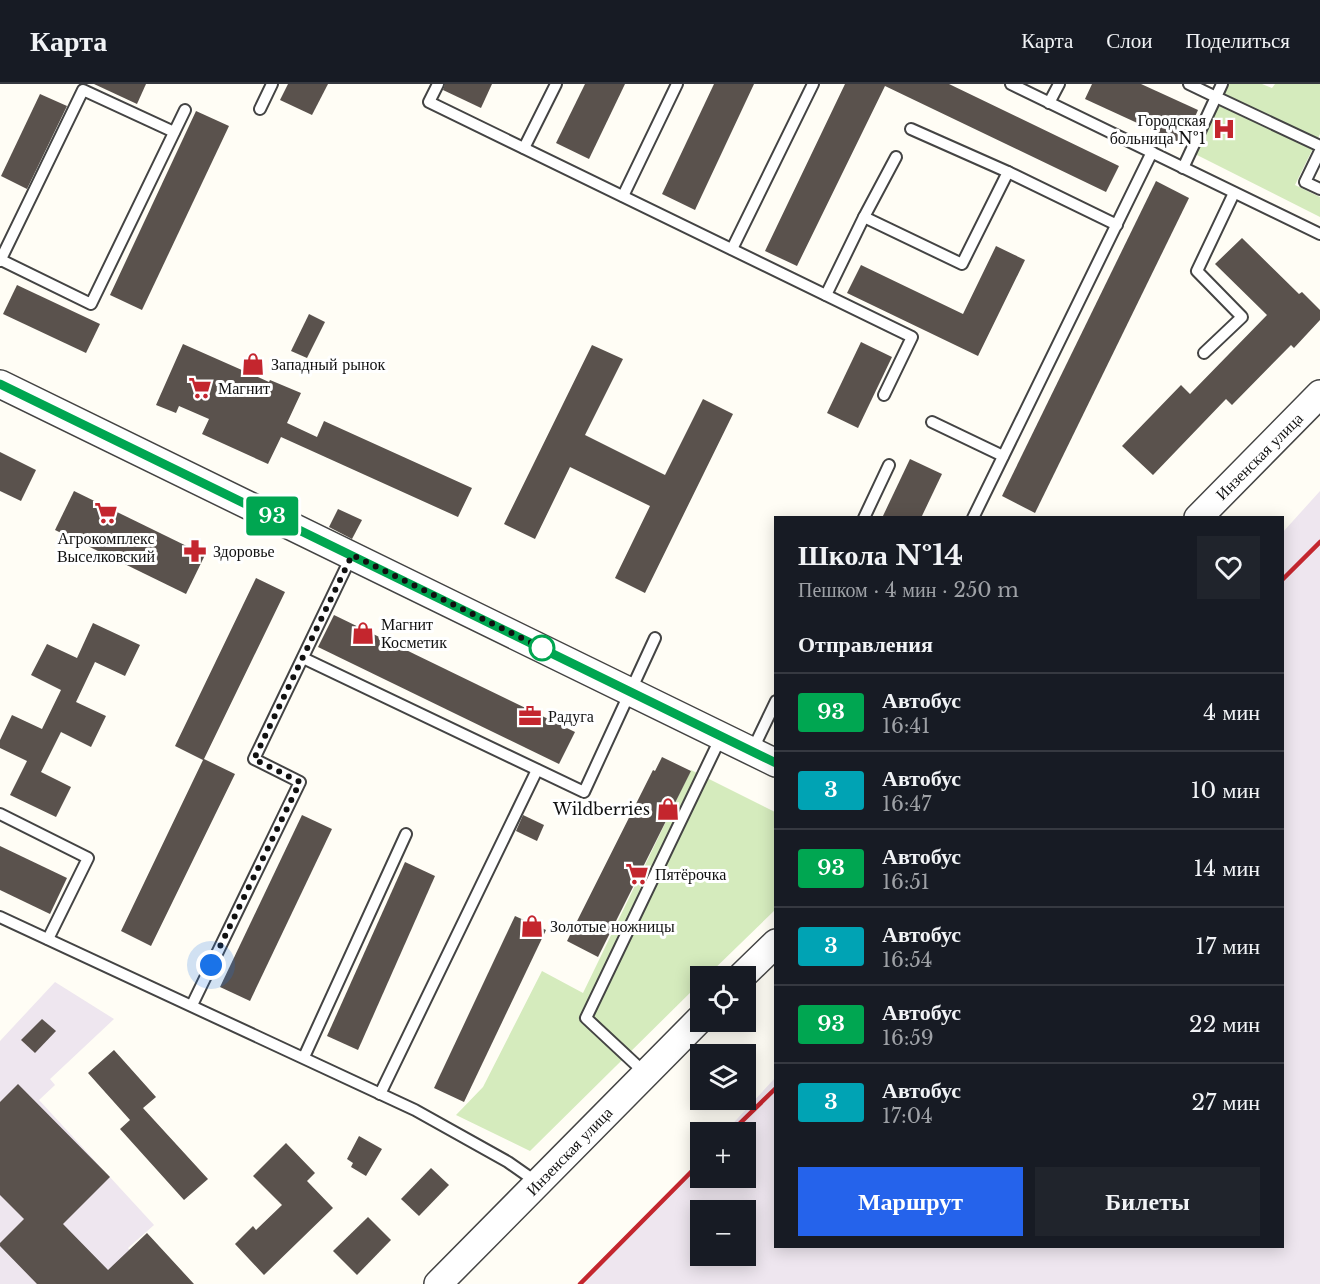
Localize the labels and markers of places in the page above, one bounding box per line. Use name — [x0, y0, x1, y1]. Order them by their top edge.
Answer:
place label: Городская больница №1 — [1110, 110, 1207, 148]
hospital icon: Городская больница №1 — [1211, 116, 1237, 142]
shop icon: Западный рынок — [240, 351, 266, 377]
place label: Западный рынок — [271, 354, 385, 374]
supermarket icon: Магнит — [187, 375, 213, 401]
place label: Магнит — [218, 378, 270, 398]
supermarket icon: Агрокомплекс Выселковский — [93, 500, 119, 526]
place label: Агрокомплекс Выселковский — [57, 528, 156, 566]
pharmacy icon: Здоровье — [182, 538, 208, 564]
place label: Здоровье — [213, 541, 275, 561]
place label: Магнит Косметик — [381, 614, 447, 652]
shop icon: Магнит Косметик — [350, 620, 376, 646]
unlabelled marker — [529, 635, 555, 661]
office icon: Радуга — [517, 703, 543, 729]
place label: Радуга — [548, 706, 594, 726]
shop icon: Wildberries — [655, 796, 681, 822]
place label: Wildberries — [552, 799, 650, 819]
supermarket icon: Пятёрочка — [624, 861, 650, 887]
place label: Пятёрочка — [655, 864, 726, 884]
shop icon: Золотые ножницы — [519, 913, 545, 939]
place label: Золотые ножницы — [550, 916, 675, 936]

